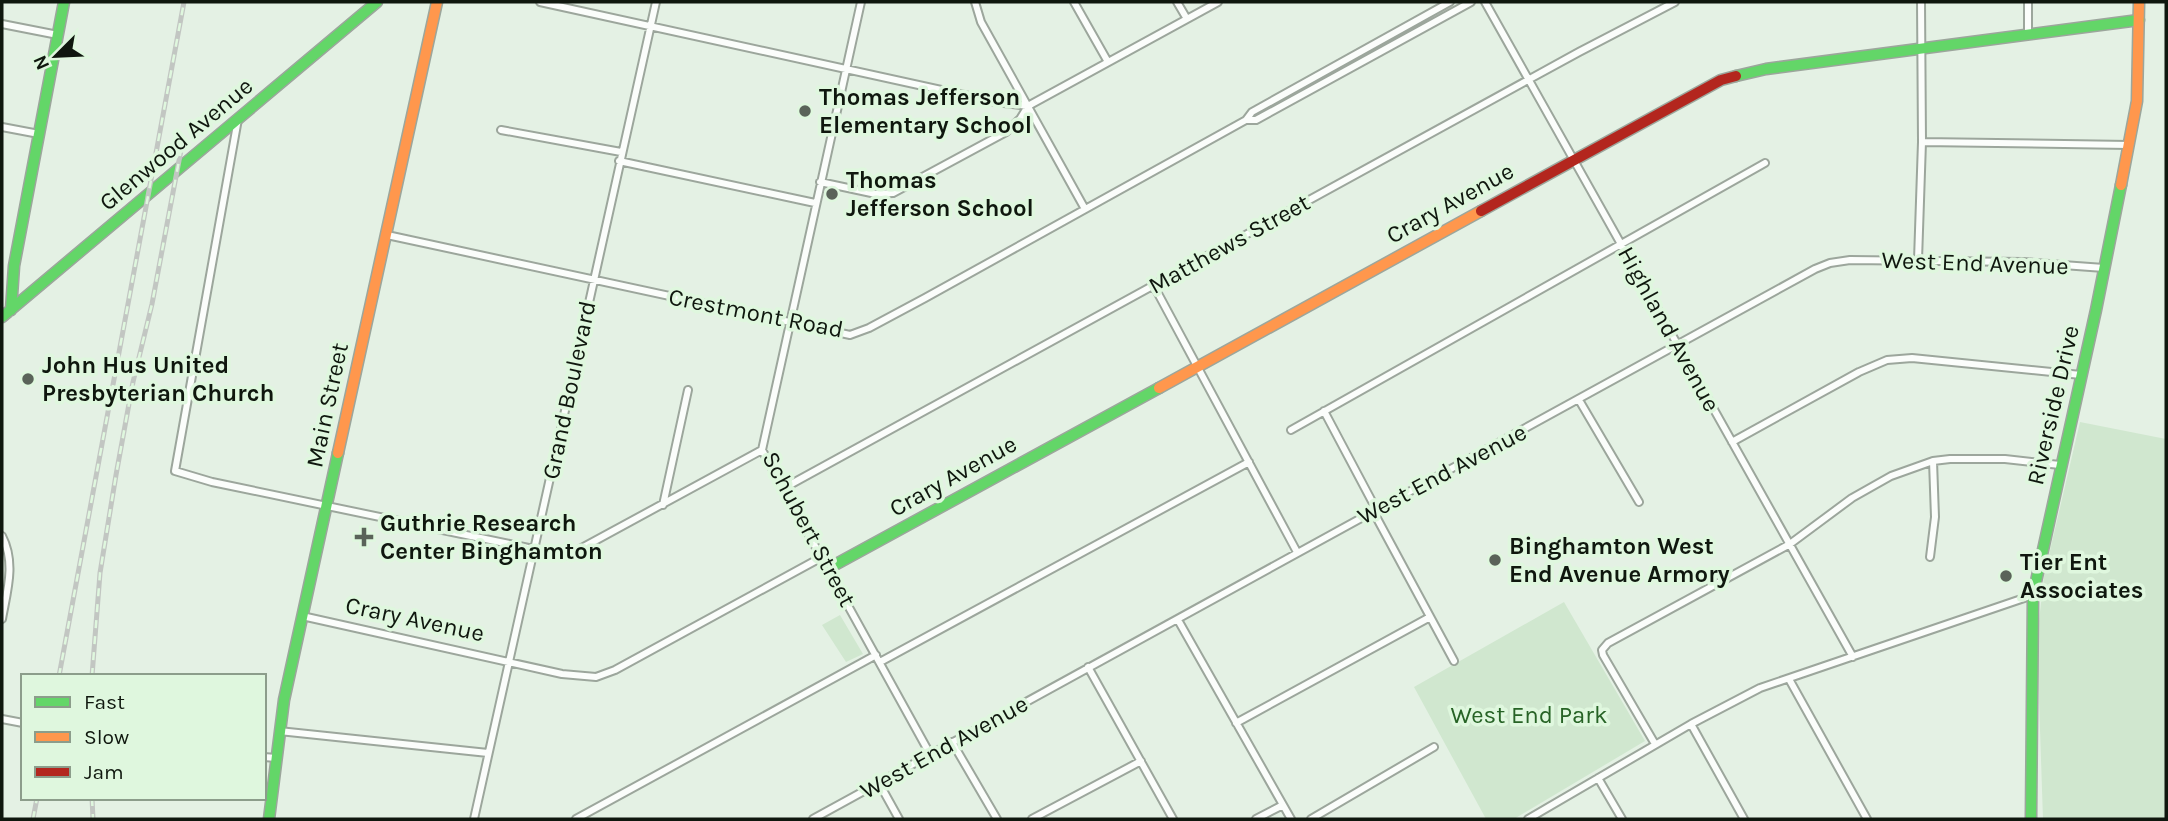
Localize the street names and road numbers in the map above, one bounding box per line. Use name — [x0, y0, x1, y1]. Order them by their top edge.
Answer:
street label: Glenwood Avenue — [94, 72, 258, 216]
street label: Crary Avenue — [1381, 157, 1519, 249]
street label: Matthews Street — [1144, 188, 1314, 300]
street label: Highland Avenue — [1612, 242, 1726, 416]
street label: West End Avenue — [1881, 246, 2069, 280]
street label: Crestmont Road — [666, 282, 846, 344]
street label: Grand Boulevard — [536, 298, 602, 482]
street label: Riverside Drive — [2021, 322, 2085, 488]
street label: Main Street — [300, 340, 354, 470]
street label: West End Avenue — [1353, 418, 1531, 530]
street label: Crary Avenue — [884, 430, 1022, 522]
street label: Schubert Street — [756, 447, 862, 611]
street label: Crary Avenue — [343, 591, 487, 647]
street label: West End Avenue — [855, 689, 1033, 805]

